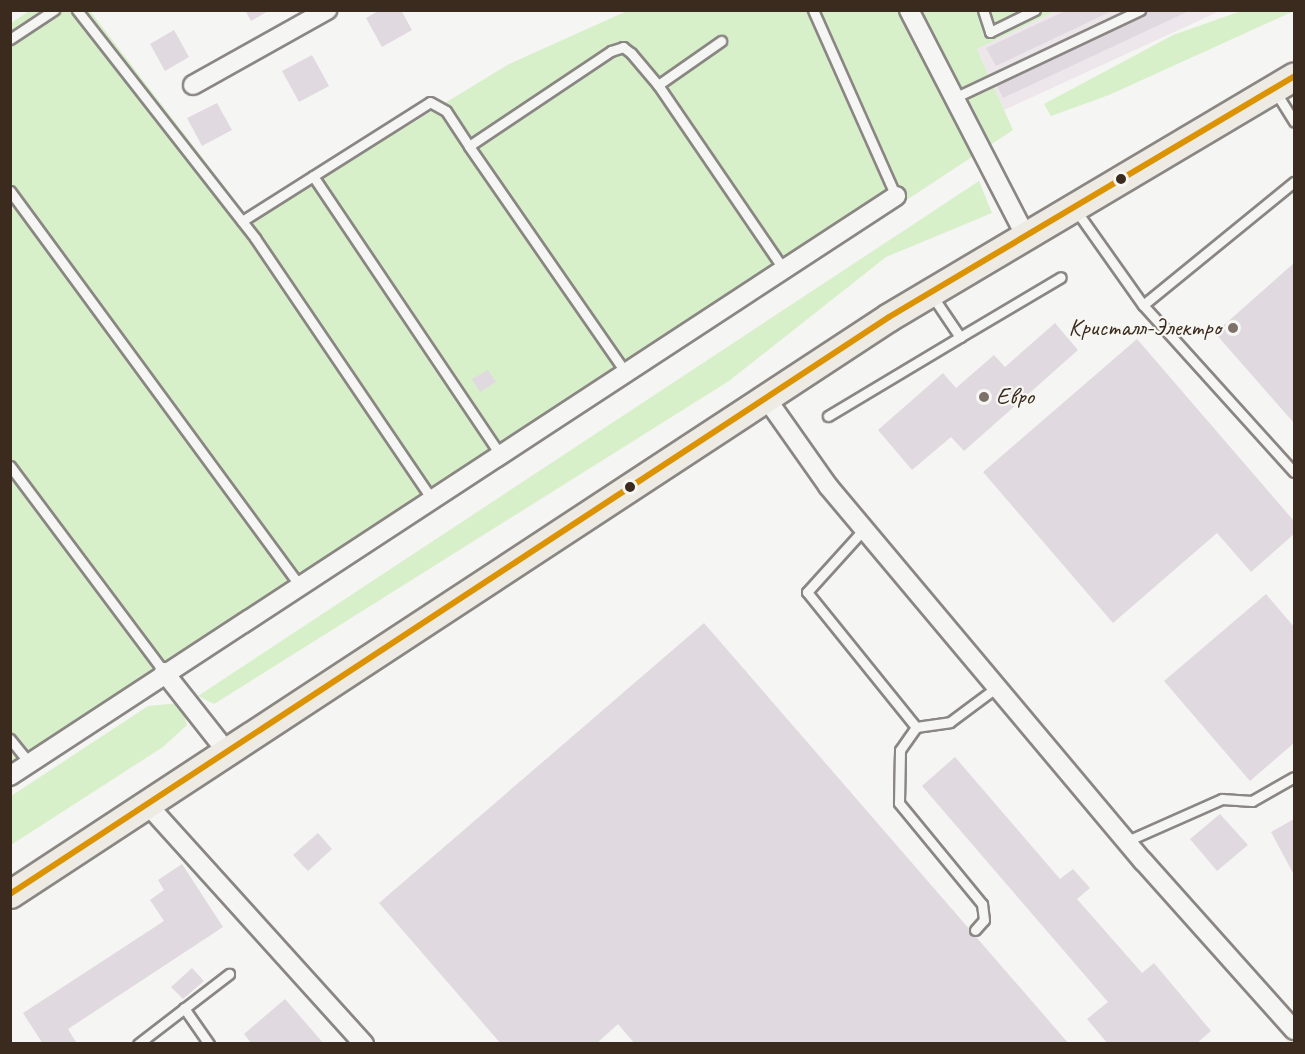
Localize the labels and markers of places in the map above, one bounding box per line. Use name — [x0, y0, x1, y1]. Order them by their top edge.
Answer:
unlabelled marker — [1115, 173, 1127, 185]
place label: Кристалл-Электро — [1069, 314, 1221, 342]
marker: Кристалл-Электро — [1226, 321, 1240, 335]
place label: Евро — [996, 383, 1034, 411]
marker: Евро — [977, 390, 991, 404]
unlabelled marker — [624, 481, 636, 493]

